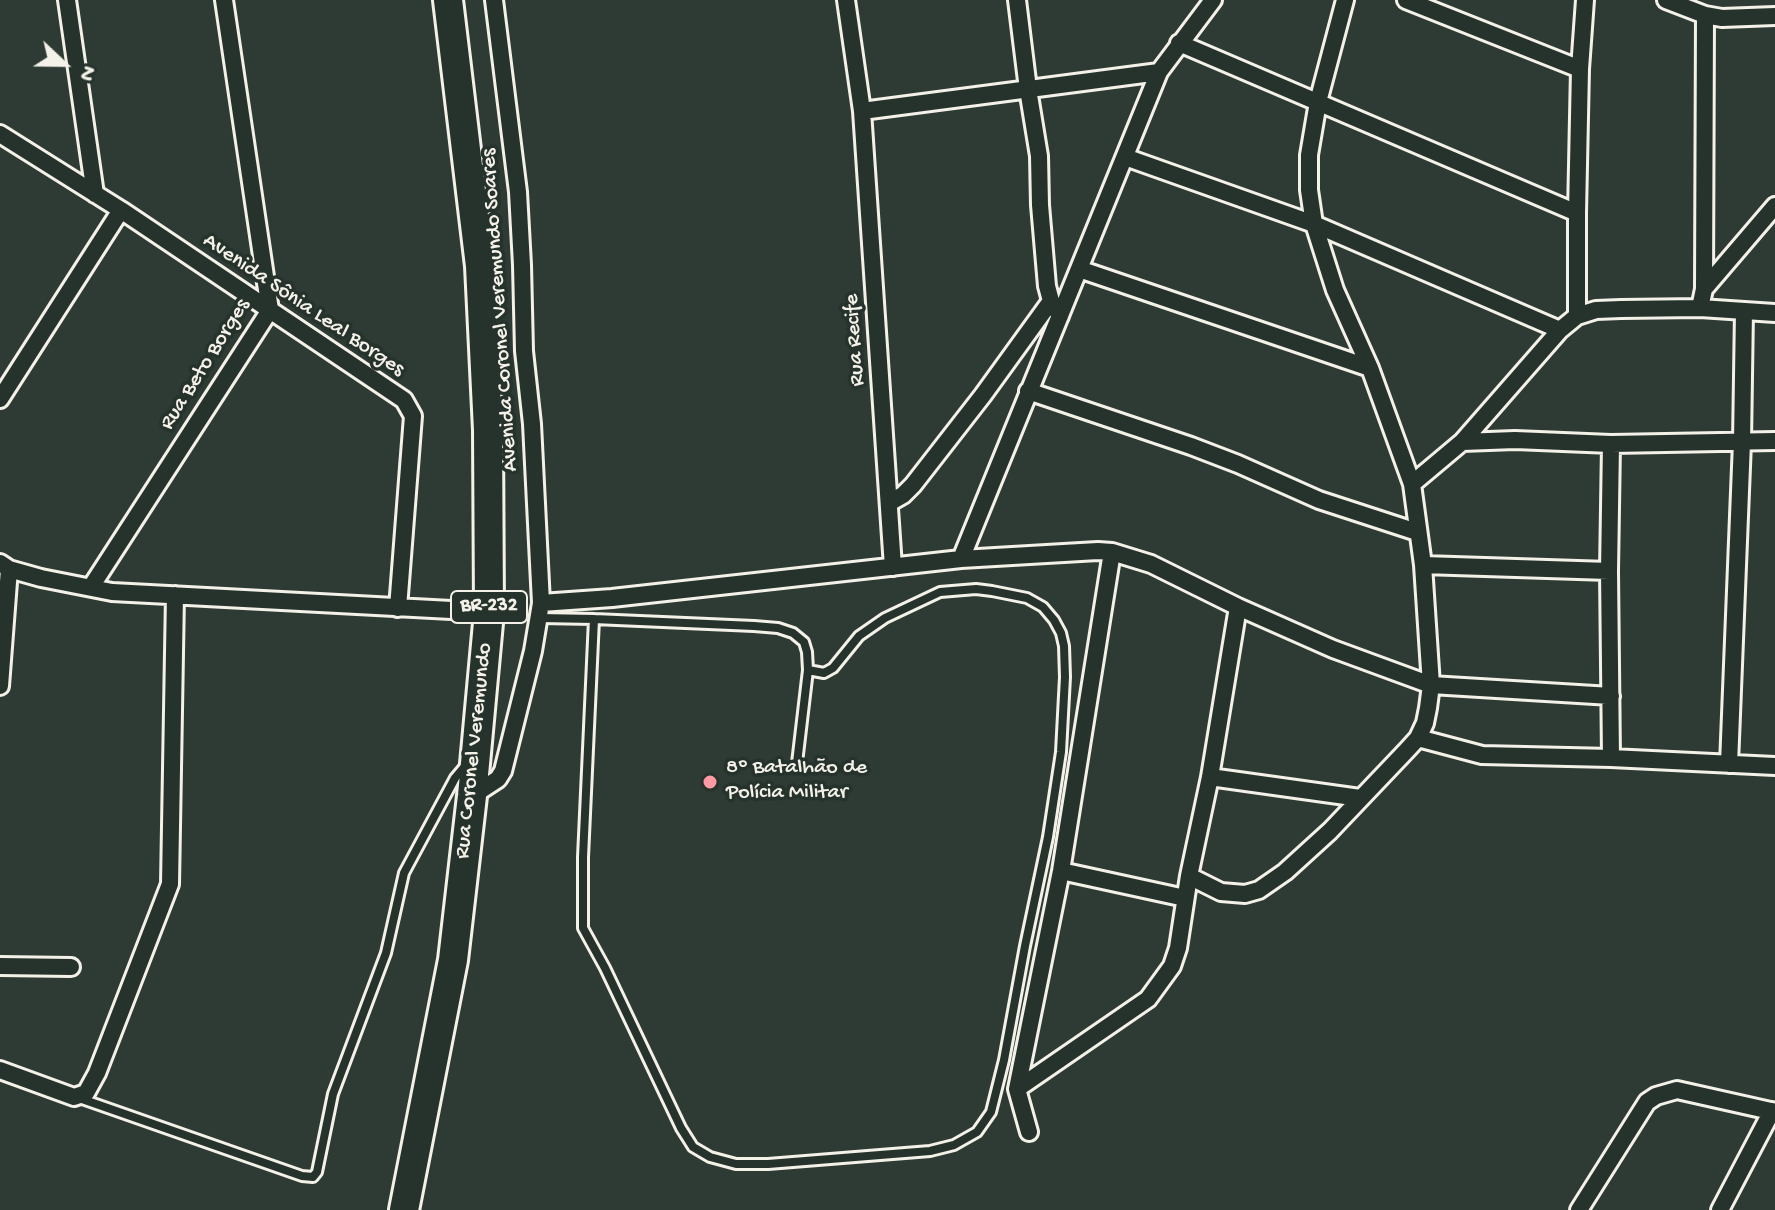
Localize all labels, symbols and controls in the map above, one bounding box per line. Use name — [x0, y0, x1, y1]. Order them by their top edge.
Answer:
north arrow — [24, 24, 104, 104]
text: N — [72, 61, 101, 85]
street label: Avenida Coronel Veremundo Soares — [477, 148, 525, 472]
street label: Avenida Sônia Leal Borges — [197, 229, 409, 383]
street label: Rua Recife — [840, 293, 872, 387]
street label: Rua Beto Borges — [155, 294, 257, 436]
road number: BR-232 — [451, 591, 527, 623]
street label: Rua Coronel Veremundo — [451, 642, 499, 860]
place label: 8º Batalhão de Polícia Militar — [726, 756, 867, 808]
marker: 8º Batalhão de Polícia Militar — [701, 773, 719, 791]

